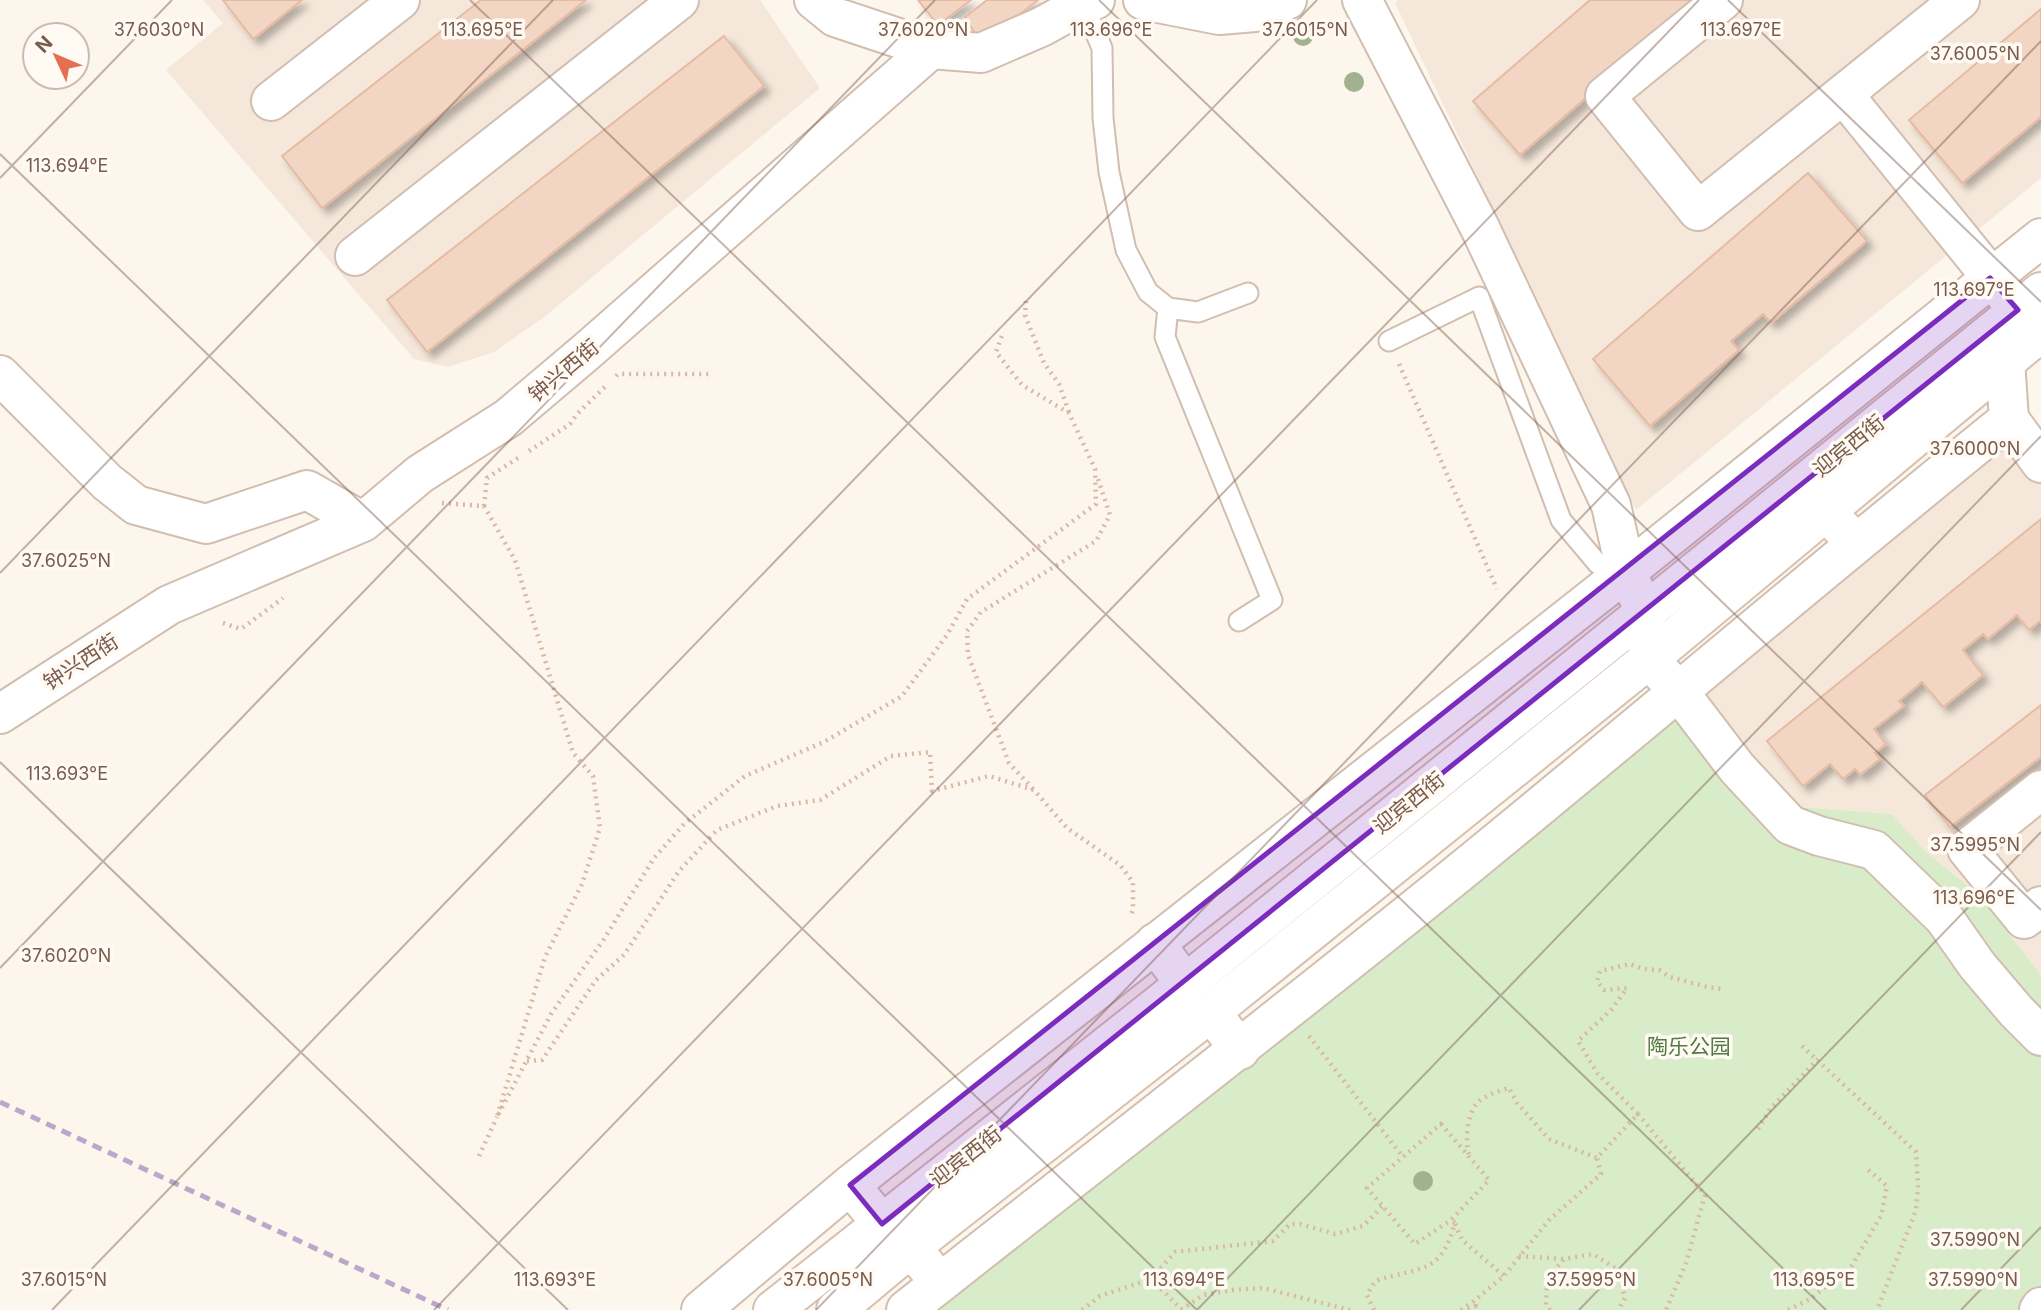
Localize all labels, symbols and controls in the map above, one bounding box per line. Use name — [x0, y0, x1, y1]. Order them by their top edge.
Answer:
text: 37.6030°N — [114, 19, 204, 40]
text: 113.695°E — [441, 19, 523, 40]
text: 37.6020°N — [878, 19, 968, 40]
text: 113.696°E — [1070, 19, 1152, 40]
text: 37.6015°N — [1262, 19, 1348, 40]
text: 113.697°E — [1700, 19, 1782, 40]
north arrow — [21, 21, 91, 91]
text: N — [31, 31, 57, 58]
text: 37.6005°N — [1930, 43, 2020, 64]
text: 113.694°E — [26, 155, 108, 176]
text: 113.697°E — [1933, 279, 2015, 300]
street label: 钟兴西街 — [523, 334, 604, 407]
street label: 迎宾西街 — [1808, 409, 1889, 482]
text: 37.6000°N — [1930, 438, 2020, 459]
text: 37.6025°N — [21, 550, 111, 571]
street label: 钟兴西街 — [39, 628, 123, 695]
text: 113.693°E — [26, 763, 108, 784]
street label: 迎宾西街 — [1368, 766, 1449, 839]
text: 37.5995°N — [1930, 834, 2020, 855]
text: 113.696°E — [1933, 887, 2015, 908]
text: 37.6020°N — [21, 945, 111, 966]
park label: 陶乐公园 — [1647, 1034, 1731, 1059]
street label: 迎宾西街 — [925, 1121, 1006, 1192]
text: 37.5990°N — [1930, 1229, 2020, 1250]
text: 37.6015°N — [21, 1269, 107, 1290]
text: 113.693°E — [514, 1269, 596, 1290]
text: 37.6005°N — [783, 1269, 873, 1290]
text: 113.694°E — [1143, 1269, 1225, 1290]
text: 37.5995°N — [1546, 1269, 1636, 1290]
text: 113.695°E — [1773, 1269, 1855, 1290]
text: 37.5990°N — [1928, 1269, 2018, 1290]

